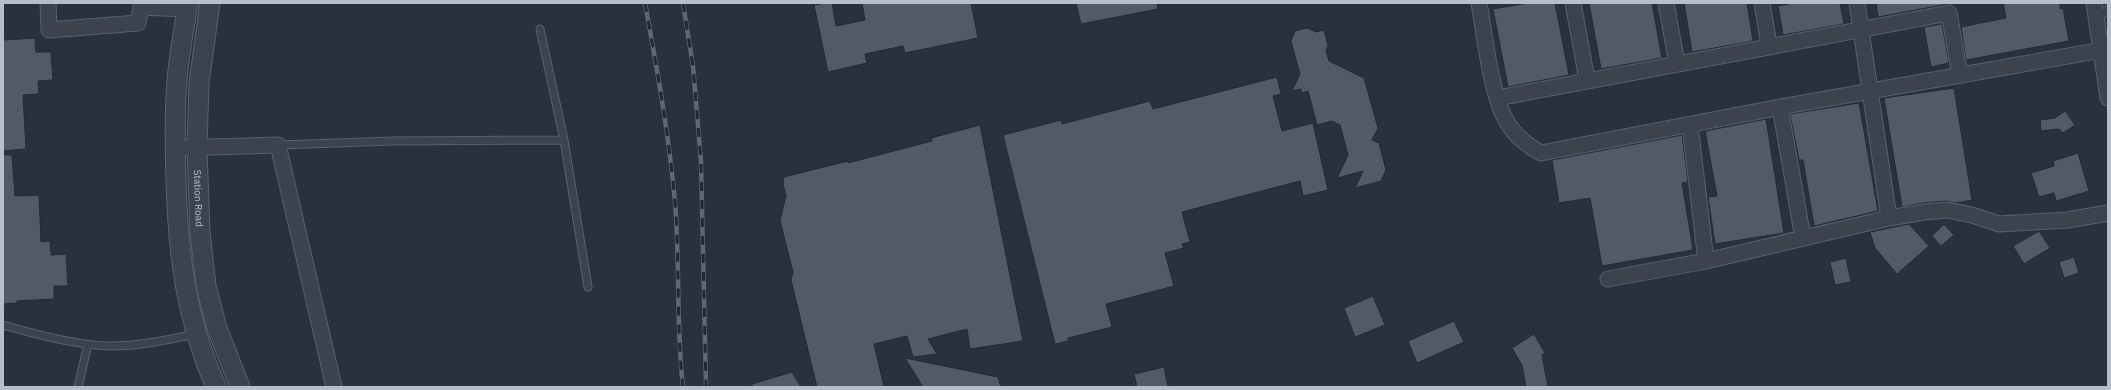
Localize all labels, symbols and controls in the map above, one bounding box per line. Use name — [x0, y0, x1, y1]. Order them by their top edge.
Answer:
street label: Station Road — [191, 169, 206, 227]

